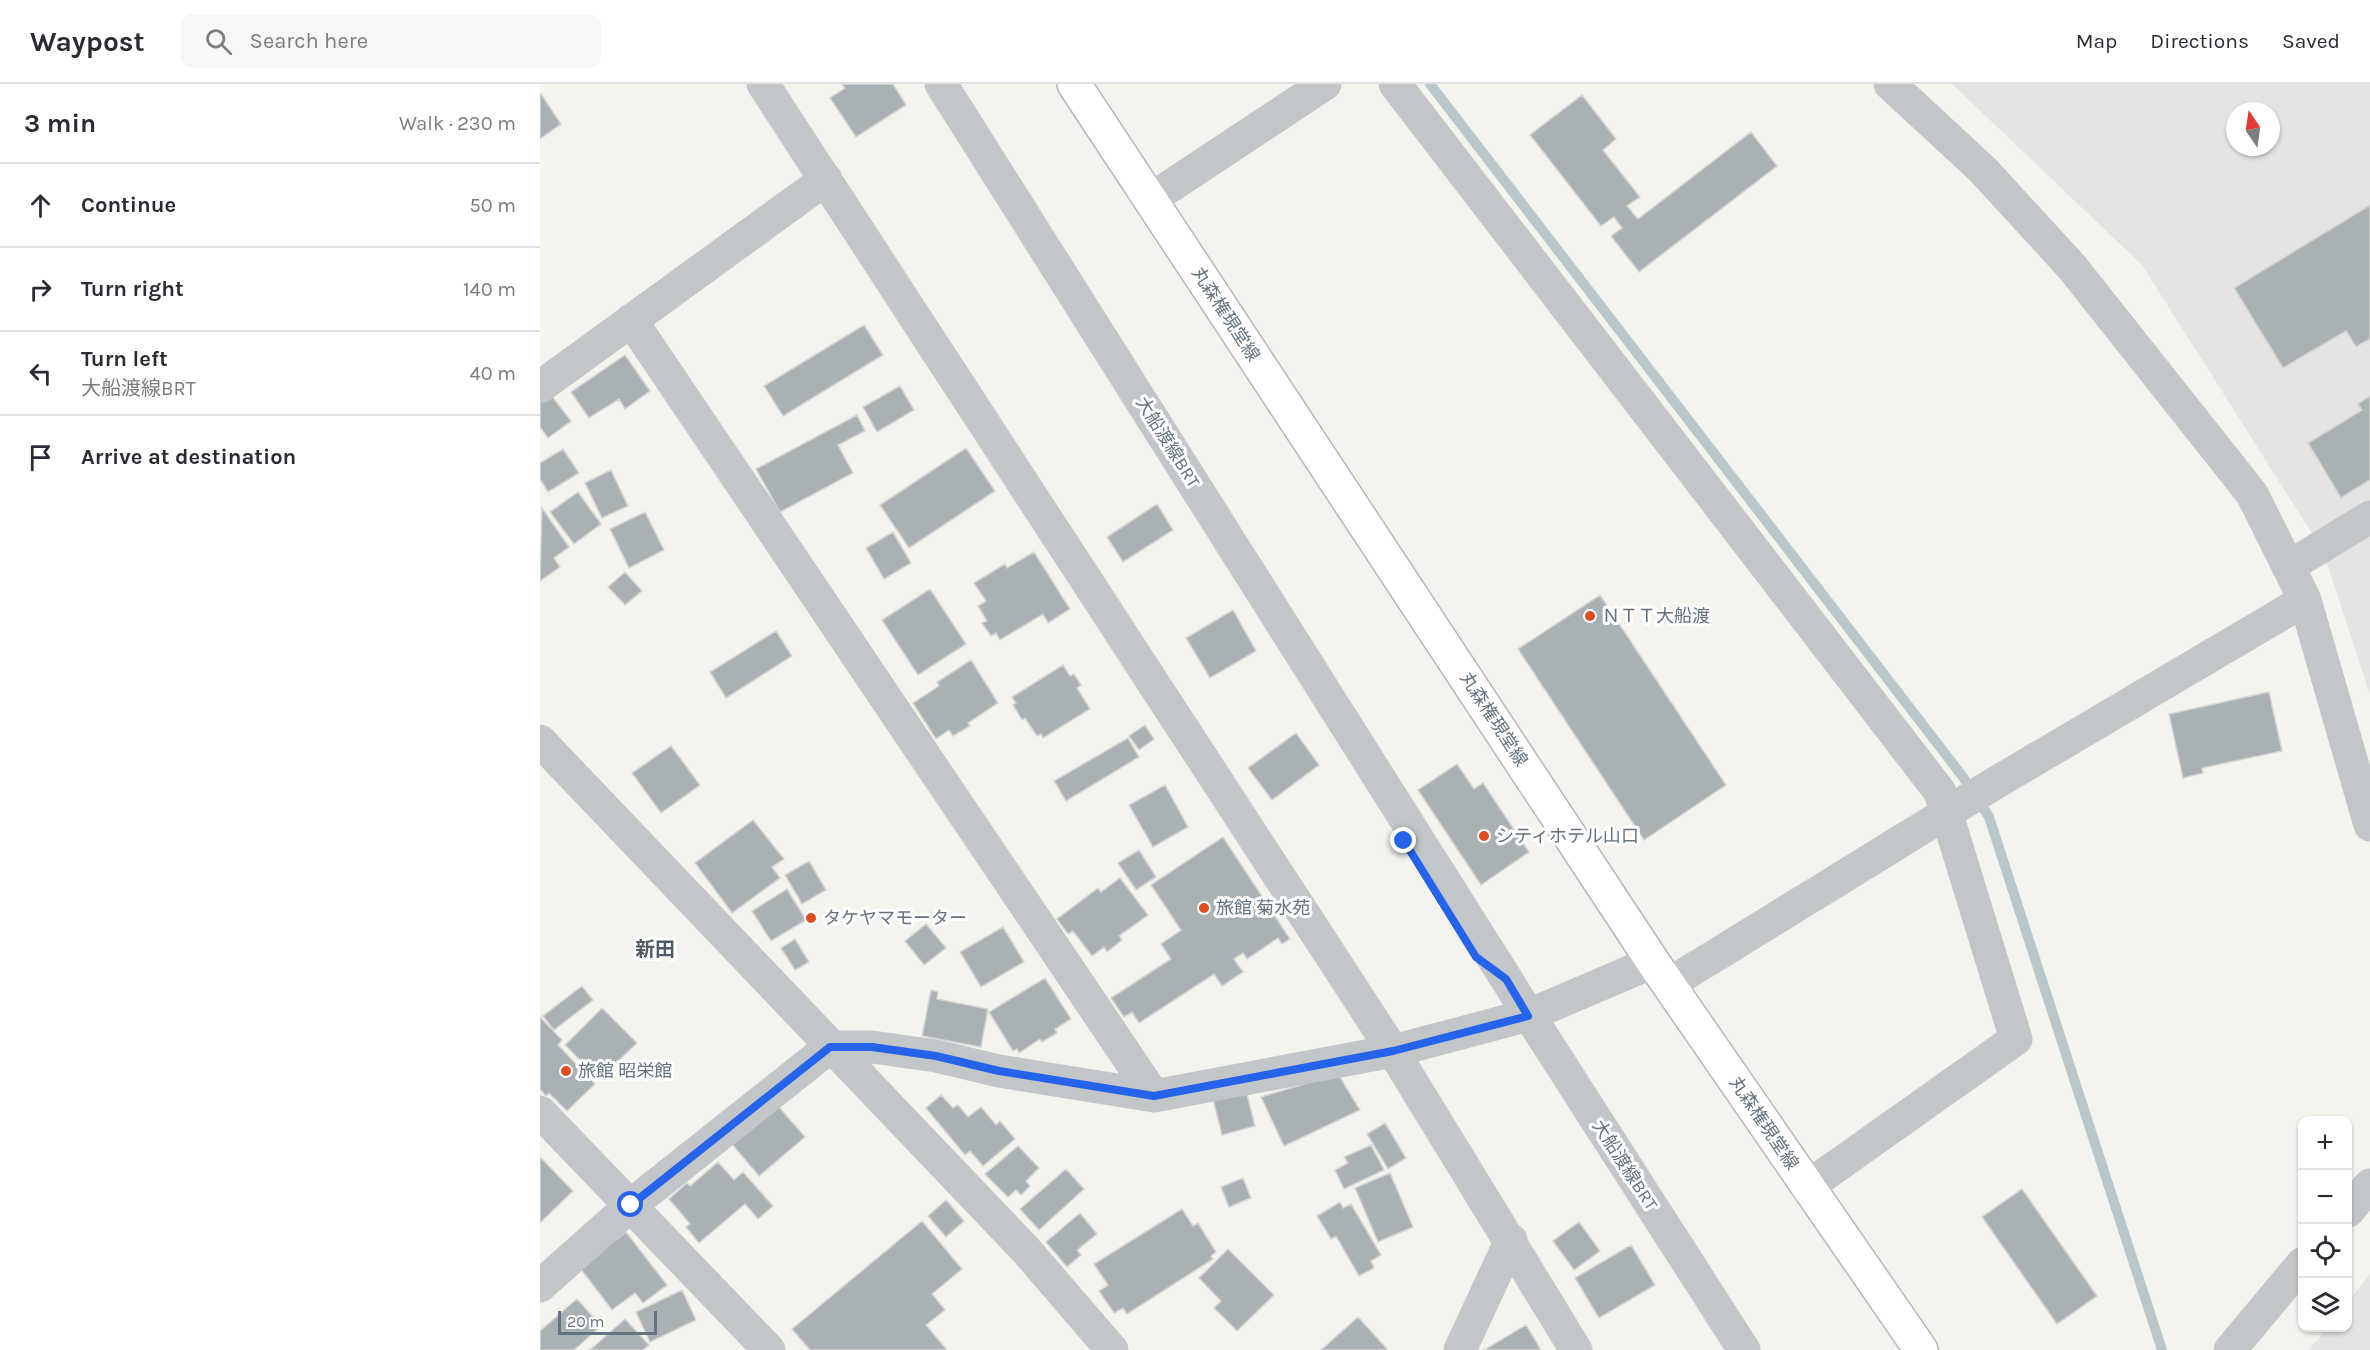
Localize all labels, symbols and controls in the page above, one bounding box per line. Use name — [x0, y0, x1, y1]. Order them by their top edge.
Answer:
search box — [181, 14, 601, 68]
text: Waypost — [30, 25, 145, 58]
icon: search — [202, 25, 235, 58]
text: Search here — [250, 28, 368, 54]
text: Map — [2076, 29, 2117, 53]
text: Directions — [2150, 29, 2249, 53]
text: Saved — [2282, 29, 2340, 53]
north arrow — [2226, 102, 2280, 156]
text: 3 min — [24, 108, 96, 139]
text: Walk · 230 m — [399, 112, 516, 135]
icon: ahead — [24, 189, 57, 222]
text: Continue — [81, 192, 176, 218]
text: 50 m — [469, 194, 516, 217]
street label: 丸森権現堂線 — [1187, 263, 1265, 365]
icon: right — [24, 273, 57, 306]
text: Turn right — [81, 276, 184, 302]
text: 140 m — [463, 278, 516, 301]
text: Turn left — [81, 346, 168, 372]
icon: left — [24, 357, 57, 390]
text: 40 m — [470, 362, 516, 385]
text: 大船渡線BRT — [81, 377, 196, 400]
street label: 大船渡線BRT — [1131, 392, 1205, 492]
icon: arrive — [24, 441, 57, 474]
text: Arrive at destination — [81, 444, 296, 470]
place label: ＮＴＴ大船渡 — [1602, 605, 1710, 627]
marker: ＮＴＴ大船渡 — [1583, 609, 1597, 623]
street label: 丸森権現堂線 — [1455, 668, 1533, 770]
place label: シティホテル山口 — [1496, 825, 1639, 847]
route end — [1390, 827, 1416, 853]
marker: シティホテル山口 — [1477, 829, 1491, 843]
place label: 旅館 菊水苑 — [1216, 897, 1310, 919]
marker: 旅館 菊水苑 — [1197, 901, 1211, 915]
place label: タケヤマモーター — [823, 907, 967, 929]
marker: タケヤマモーター — [804, 911, 818, 925]
district label: 新田 — [635, 938, 675, 961]
place label: 旅館 昭栄館 — [578, 1060, 672, 1082]
marker: 旅館 昭栄館 — [559, 1064, 573, 1078]
street label: 丸森権現堂線 — [1725, 1072, 1803, 1174]
street label: 大船渡線BRT — [1588, 1116, 1662, 1214]
map controls — [2298, 1116, 2352, 1332]
button: + — [2298, 1116, 2352, 1170]
button: − — [2298, 1170, 2352, 1224]
route start — [617, 1191, 643, 1217]
button: locate — [2298, 1224, 2352, 1278]
button: layers — [2298, 1278, 2352, 1332]
scale bar — [558, 1308, 657, 1336]
text: 20 m — [567, 1312, 605, 1331]

